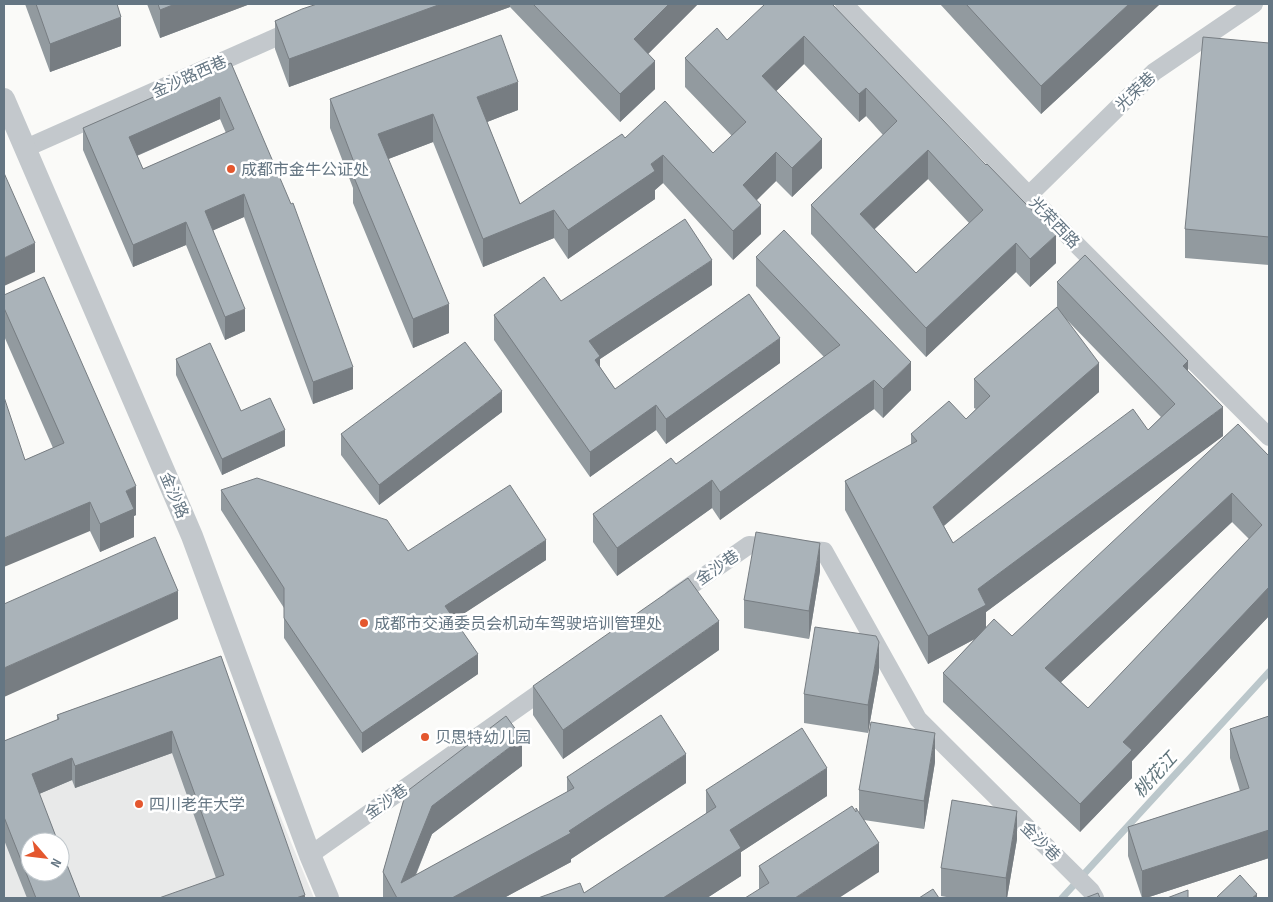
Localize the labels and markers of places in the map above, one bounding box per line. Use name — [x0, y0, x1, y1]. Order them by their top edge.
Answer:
place label: 成都市金牛公证处 — [241, 161, 369, 180]
marker: 成都市金牛公证处 — [225, 163, 237, 175]
place label: 成都市交通委员会机动车驾驶培训管理处 — [374, 615, 662, 634]
marker: 成都市交通委员会机动车驾驶培训管理处 — [358, 617, 370, 629]
place label: 贝思特幼儿园 — [435, 729, 531, 748]
marker: 贝思特幼儿园 — [419, 731, 431, 743]
place label: 四川老年大学 — [149, 796, 245, 815]
marker: 四川老年大学 — [133, 798, 145, 810]

